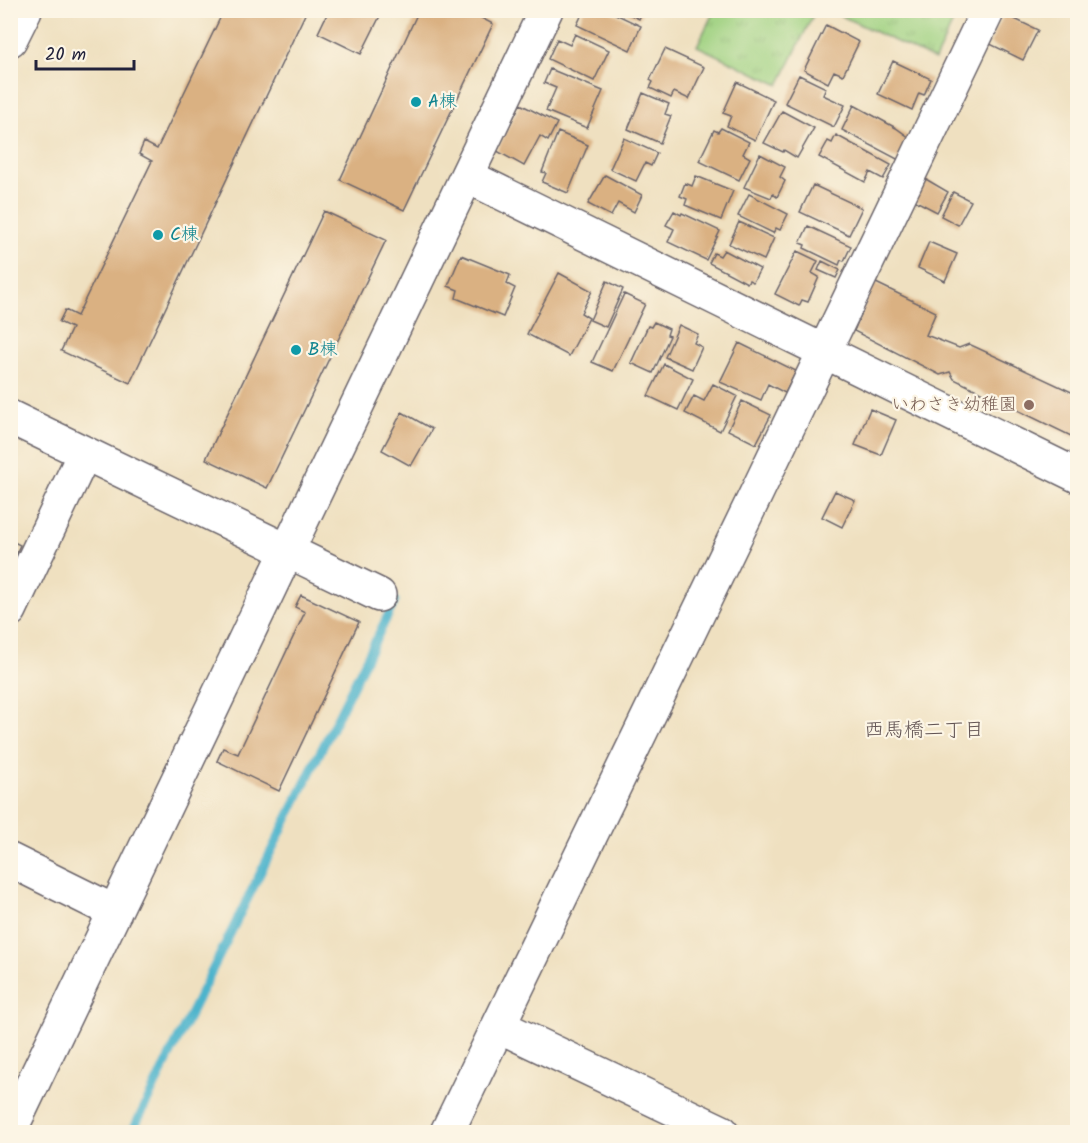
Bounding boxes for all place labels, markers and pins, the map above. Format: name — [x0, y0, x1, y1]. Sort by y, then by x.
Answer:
place label: A棟 — [428, 88, 457, 117]
marker: A棟 — [409, 95, 423, 109]
place label: C棟 — [170, 221, 199, 250]
marker: C棟 — [151, 228, 165, 242]
place label: B棟 — [308, 336, 337, 365]
marker: B棟 — [289, 343, 303, 357]
place label: いわさき幼稚園 — [891, 391, 1017, 420]
marker: いわさき幼稚園 — [1022, 398, 1036, 412]

